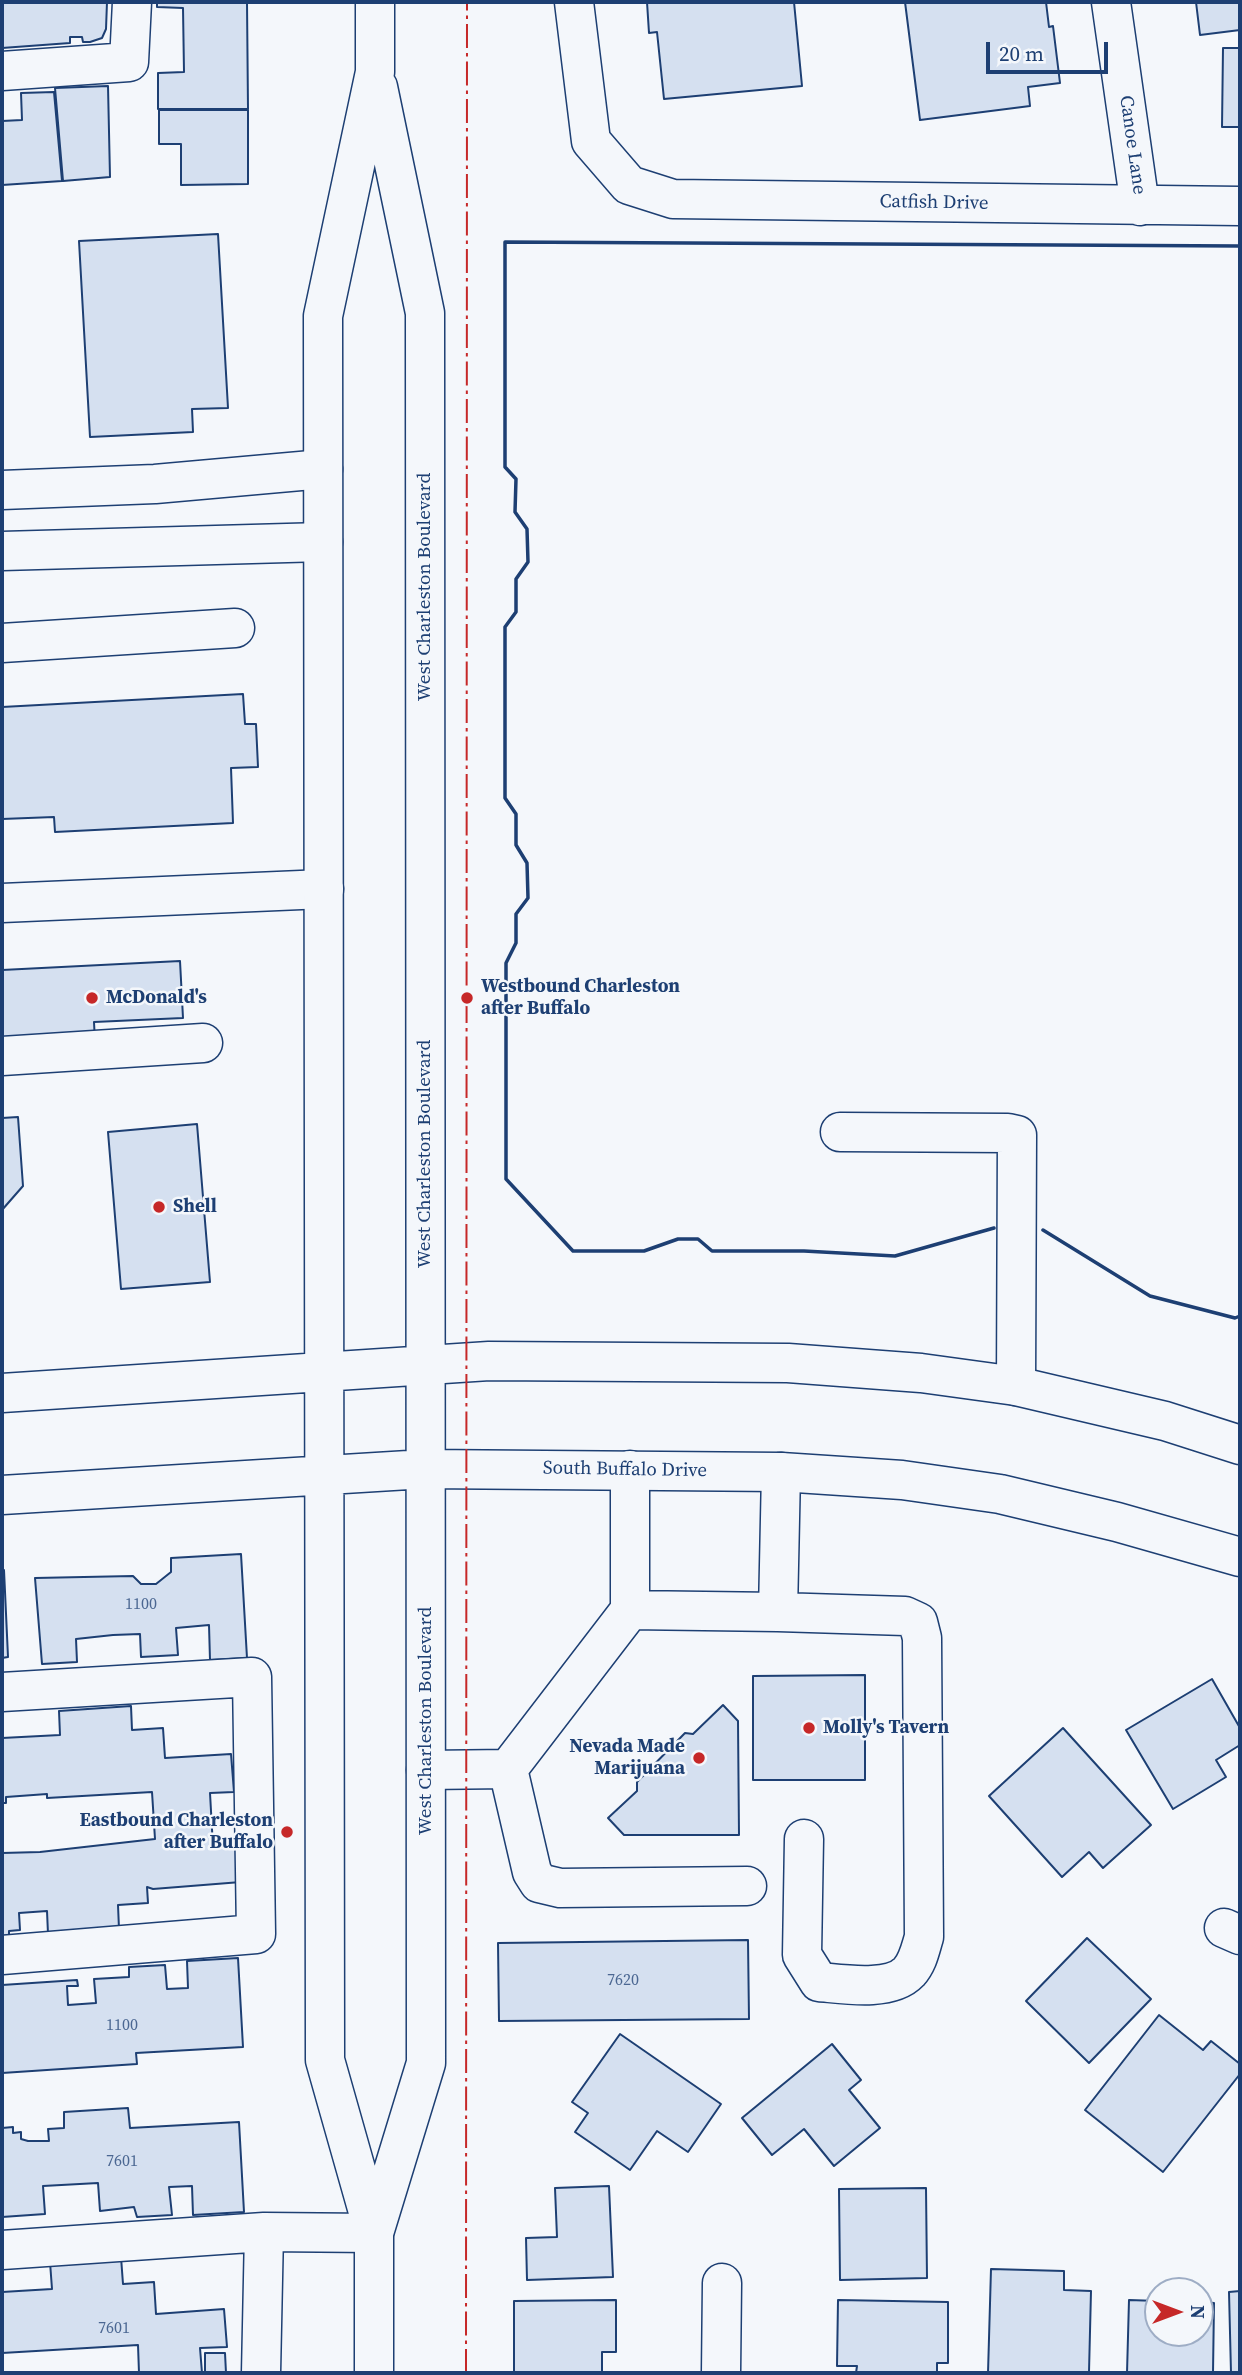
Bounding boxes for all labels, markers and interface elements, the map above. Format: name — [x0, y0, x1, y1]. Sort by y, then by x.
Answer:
scale bar — [990, 28, 1112, 72]
text: 20 m — [999, 39, 1044, 68]
street label: Canoe Lane — [1114, 94, 1150, 196]
street label: Catfish Drive — [879, 191, 989, 215]
street label: West Charleston Boulevard — [414, 473, 436, 701]
place label: Westbound Charleston after Buffalo — [481, 976, 680, 1020]
place label: McDonald's — [106, 987, 207, 1009]
marker: McDonald's — [84, 990, 100, 1006]
marker: Westbound Charleston after Buffalo — [459, 990, 475, 1006]
street label: West Charleston Boulevard — [414, 1040, 436, 1268]
place label: Shell — [173, 1196, 217, 1218]
marker: Shell — [151, 1199, 167, 1215]
street label: South Buffalo Drive — [543, 1457, 707, 1483]
house number: 1100 — [125, 1595, 157, 1615]
street label: West Charleston Boulevard — [415, 1607, 437, 1835]
place label: Molly's Tavern — [823, 1717, 949, 1739]
marker: Molly's Tavern — [801, 1720, 817, 1736]
place label: Nevada Made Marijuana — [569, 1736, 685, 1780]
marker: Nevada Made Marijuana — [691, 1750, 707, 1766]
place label: Eastbound Charleston after Buffalo — [79, 1810, 273, 1854]
marker: Eastbound Charleston after Buffalo — [279, 1824, 295, 1840]
house number: 7620 — [607, 1971, 639, 1991]
house number: 1100 — [106, 2016, 138, 2036]
house number: 7601 — [106, 2152, 138, 2172]
north arrow — [1144, 2277, 1214, 2347]
text: N — [1185, 2305, 1211, 2319]
house number: 7601 — [98, 2319, 130, 2339]

